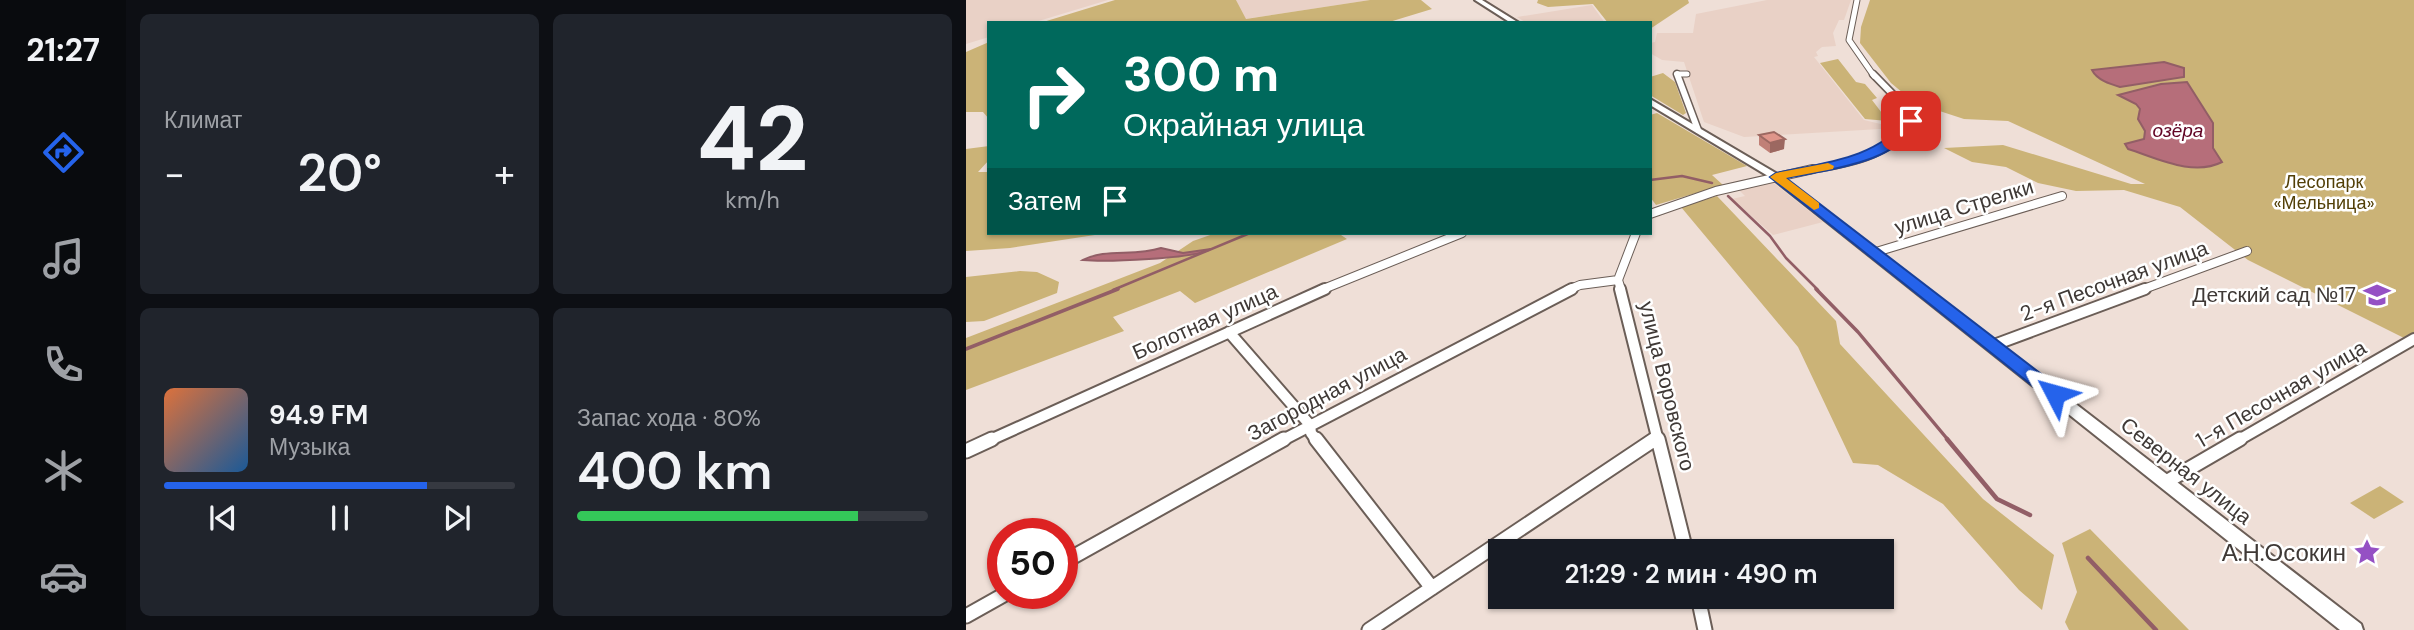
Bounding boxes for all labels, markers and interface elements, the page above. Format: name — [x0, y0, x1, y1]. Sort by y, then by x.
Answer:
text: 21:27 — [26, 29, 100, 71]
text: 300 m — [1123, 42, 1279, 106]
icon: right — [1008, 49, 1099, 140]
text: 42 — [697, 80, 808, 198]
pin — [1881, 91, 1941, 151]
icon: arrive — [1892, 102, 1930, 140]
text: Окрайная улица — [1123, 104, 1365, 146]
text: Климат — [164, 105, 242, 135]
water label: озёра — [2153, 118, 2203, 143]
icon: directions — [39, 128, 88, 177]
text: 20° — [297, 139, 382, 207]
text: − — [164, 149, 185, 199]
text: + — [494, 149, 515, 199]
park label: Лесопарк «Мельница» — [2273, 170, 2375, 215]
street label: улица Стрелки — [1891, 173, 2037, 241]
icon: arrive — [1096, 182, 1134, 220]
text: Затем — [1008, 184, 1082, 218]
text: km/h — [725, 185, 780, 215]
icon: music — [39, 234, 88, 283]
street label: 2-я Песочная улица — [2016, 234, 2212, 328]
street label: Болотная улица — [1128, 277, 1282, 367]
school or university icon: Детский сад №17 — [2362, 280, 2392, 310]
place label: Детский сад №17 — [2192, 281, 2356, 309]
street label: улица Воровского — [1632, 298, 1702, 474]
street label: 1-я Песочная улица — [2191, 334, 2372, 454]
icon: phone — [39, 340, 88, 389]
street label: Загородная улица — [1243, 340, 1412, 448]
position arrow — [2018, 357, 2092, 431]
text: 94.9 FM — [269, 398, 368, 432]
text: Запас хода · 80% — [577, 403, 761, 433]
street label: Северная улица — [2115, 411, 2258, 531]
text: Музыка — [269, 432, 350, 462]
text: 400 km — [577, 437, 773, 505]
icon: climate — [39, 446, 88, 495]
icon: previous — [204, 499, 242, 537]
icon: pause — [321, 499, 359, 537]
icon: next — [438, 499, 476, 537]
speed limit sign: 50 — [987, 518, 1078, 609]
place label: А.Н.Осокин — [2222, 537, 2346, 568]
place icon: А.Н.Осокин — [2352, 537, 2382, 567]
icon: car — [39, 552, 88, 601]
text: 21:29 · 2 мин · 490 m — [1564, 557, 1818, 591]

